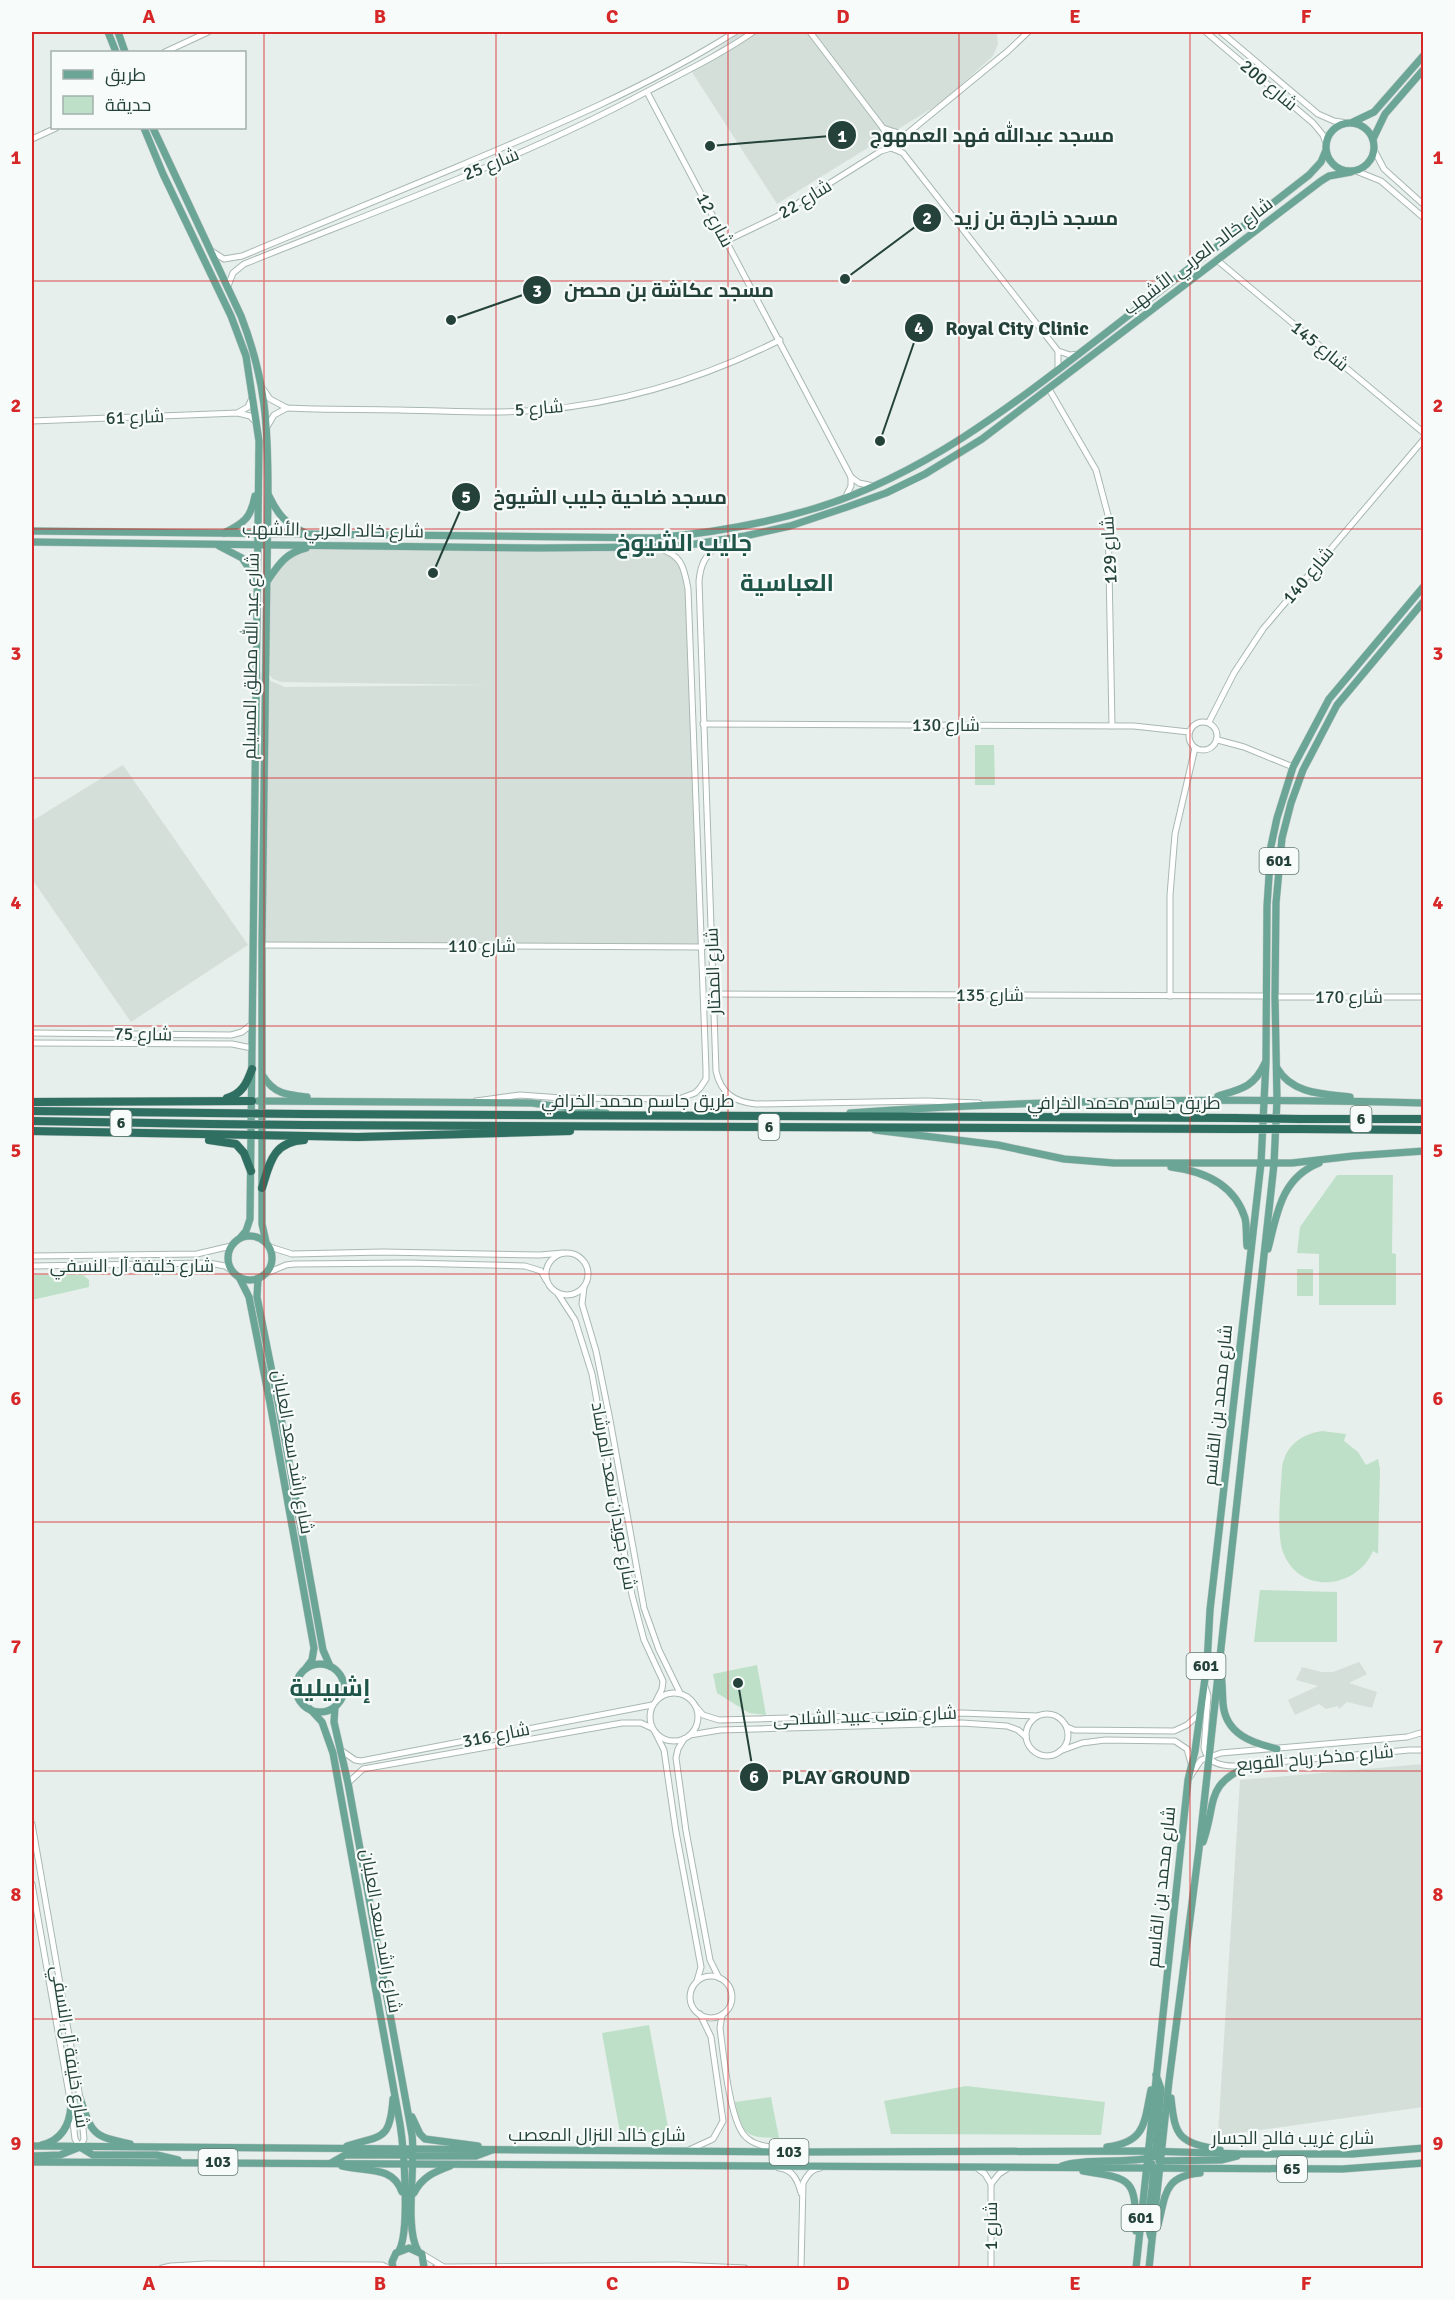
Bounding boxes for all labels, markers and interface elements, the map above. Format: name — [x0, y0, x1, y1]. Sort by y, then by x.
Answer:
text: A — [143, 4, 156, 29]
text: B — [374, 4, 386, 29]
text: C — [606, 4, 618, 29]
text: D — [836, 4, 850, 29]
text: E — [1069, 4, 1081, 29]
text: F — [1301, 4, 1312, 29]
legend — [51, 51, 246, 129]
street label: شارع 200 — [1235, 55, 1302, 116]
text: طريق — [105, 64, 146, 87]
text: حديقة — [105, 94, 151, 116]
callout: مسجد عبدالله فهد العمهوج — [827, 116, 1126, 154]
text: مسجد عبدالله فهد العمهوج — [870, 121, 1114, 149]
text: 1 — [837, 125, 847, 147]
street label: شارع 25 — [460, 143, 523, 186]
text: 1 — [11, 145, 22, 170]
text: 1 — [1433, 145, 1444, 170]
street label: شارع 22 — [774, 175, 836, 224]
street label: شارع 12 — [691, 189, 738, 251]
street label: شارع خالد العربي الأشهب — [1119, 192, 1279, 322]
callout: مسجد خارجة بن زيد — [912, 199, 1131, 237]
text: مسجد خارجة بن زيد — [954, 206, 1118, 231]
text: 2 — [922, 207, 932, 229]
callout: مسجد عكاشة بن محصن — [522, 271, 786, 309]
text: مسجد عكاشة بن محصن — [564, 278, 774, 303]
text: 3 — [532, 280, 542, 302]
callout: Royal City Clinic — [904, 309, 1101, 347]
text: Royal City Clinic — [945, 316, 1089, 341]
street label: شارع 145 — [1286, 316, 1353, 377]
text: 4 — [914, 317, 924, 339]
text: 2 — [11, 393, 21, 418]
text: 2 — [1433, 393, 1443, 418]
street label: شارع 5 — [514, 395, 564, 422]
street label: شارع 61 — [105, 405, 165, 430]
callout: مسجد ضاحية جليب الشيوخ — [451, 478, 738, 516]
text: مسجد ضاحية جليب الشيوخ — [493, 485, 727, 511]
text: 5 — [461, 486, 471, 508]
street label: شارع 129 — [1096, 515, 1123, 585]
street label: شارع خالد العربي الأشهب — [242, 517, 424, 546]
district label: جليب الشيوخ — [616, 528, 752, 559]
street label: شارع 140 — [1278, 542, 1339, 609]
street label: شارع عبد الله مطلق المسيلم — [237, 552, 265, 760]
district label: العباسية — [740, 568, 834, 598]
text: 3 — [11, 641, 21, 666]
text: 3 — [1433, 641, 1443, 666]
street label: شارع 130 — [912, 714, 980, 737]
road number: 601 — [1260, 848, 1298, 874]
text: 4 — [11, 890, 22, 915]
text: 4 — [1433, 890, 1444, 915]
street label: شارع المختار — [700, 927, 727, 1016]
street label: شارع 110 — [448, 935, 516, 958]
street label: شارع 135 — [956, 984, 1024, 1007]
street label: شارع 170 — [1315, 986, 1383, 1009]
street label: شارع 75 — [114, 1022, 172, 1047]
street label: طريق جاسم محمد الخرافي — [541, 1090, 735, 1115]
street label: طريق جاسم محمد الخرافي — [1027, 1092, 1221, 1117]
road number: 6 — [1350, 1106, 1372, 1132]
road number: 6 — [110, 1110, 132, 1136]
road number: 6 — [758, 1114, 780, 1140]
text: 5 — [11, 1138, 21, 1163]
text: 5 — [1433, 1138, 1443, 1163]
street label: شارع خليفة آل النسفي — [50, 1255, 214, 1280]
street label: شارع محمد بن القاسم — [1199, 1323, 1238, 1487]
street label: شارع راشد سعد العلبان — [267, 1368, 318, 1536]
text: 6 — [11, 1386, 22, 1411]
text: 6 — [1433, 1386, 1444, 1411]
street label: شارع جويدان سعد المرشاد — [586, 1400, 641, 1592]
text: 7 — [11, 1634, 22, 1659]
text: 7 — [1433, 1634, 1444, 1659]
road number: 601 — [1186, 1653, 1226, 1679]
district label: إشبيلية — [290, 1673, 370, 1703]
street label: شارع متعب عبيد الشلاحى — [773, 1702, 957, 1731]
street label: شارع 316 — [461, 1718, 532, 1753]
street label: شارع مذكر رباح القوبع — [1235, 1740, 1395, 1777]
callout: PLAY GROUND — [739, 1758, 922, 1796]
text: PLAY GROUND — [782, 1765, 910, 1790]
text: 6 — [749, 1766, 759, 1788]
street label: شارع محمد بن القاسم — [1142, 1805, 1181, 1969]
street label: شارع راشد سعد العلبان — [355, 1847, 406, 2015]
text: 8 — [11, 1882, 22, 1907]
text: 8 — [1433, 1882, 1444, 1907]
street label: شارع خليفة آل النسفي — [43, 1964, 94, 2130]
street label: شارع خالد النزال المعصب — [508, 2124, 686, 2147]
street label: شارع غريب فالح الجسار — [1211, 2127, 1374, 2150]
text: 9 — [11, 2131, 22, 2156]
text: 9 — [1433, 2131, 1444, 2156]
road number: 103 — [770, 2139, 808, 2165]
road number: 103 — [198, 2149, 238, 2175]
road number: 65 — [1277, 2156, 1307, 2182]
street label: شارع 1 — [980, 2202, 1003, 2250]
road number: 601 — [1122, 2205, 1160, 2231]
text: A — [143, 2271, 156, 2296]
text: B — [374, 2271, 386, 2296]
text: C — [606, 2271, 618, 2296]
text: D — [836, 2271, 850, 2296]
text: E — [1069, 2271, 1081, 2296]
text: F — [1301, 2271, 1312, 2296]

